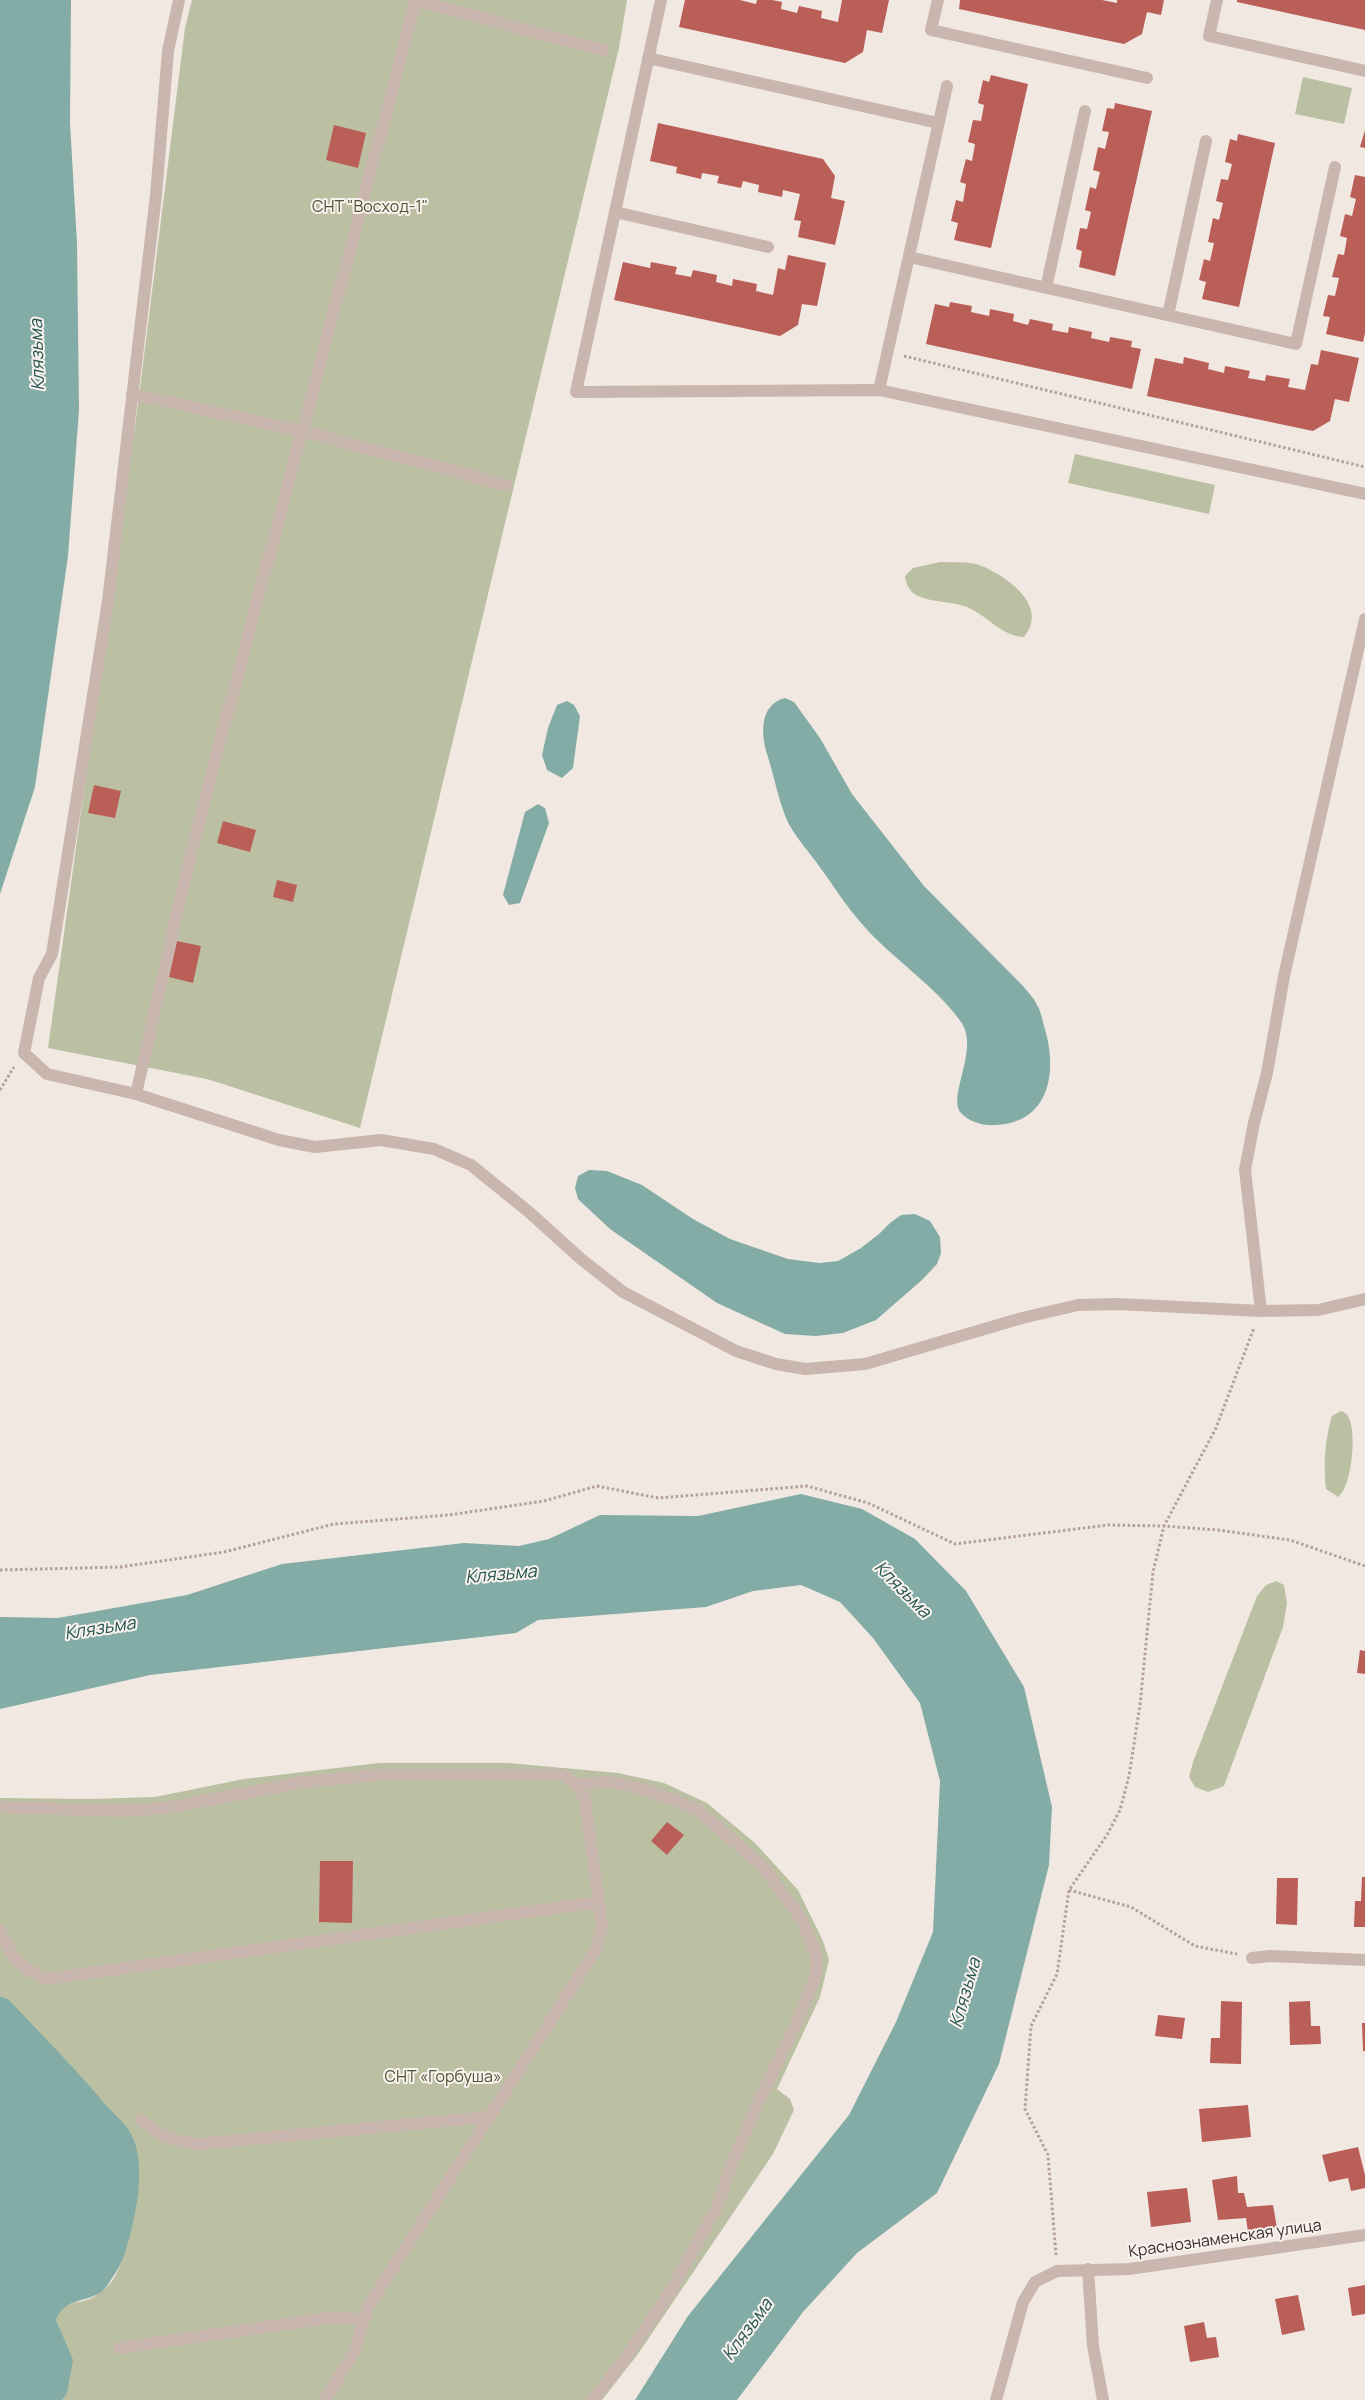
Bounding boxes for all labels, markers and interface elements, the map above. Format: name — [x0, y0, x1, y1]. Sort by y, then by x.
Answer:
park label: СНТ "Восход-1" — [312, 198, 428, 218]
water label: Клязьма — [26, 319, 50, 391]
water label: Клязьма — [869, 1557, 935, 1623]
water label: Клязьма — [464, 1561, 538, 1589]
water label: Клязьма — [63, 1613, 137, 1645]
water label: Клязьма — [946, 1956, 986, 2030]
park label: СНТ «Горбуша» — [385, 2068, 501, 2088]
street label: Краснознаменская улица — [1127, 2216, 1323, 2262]
water label: Клязьма — [718, 2295, 778, 2365]

